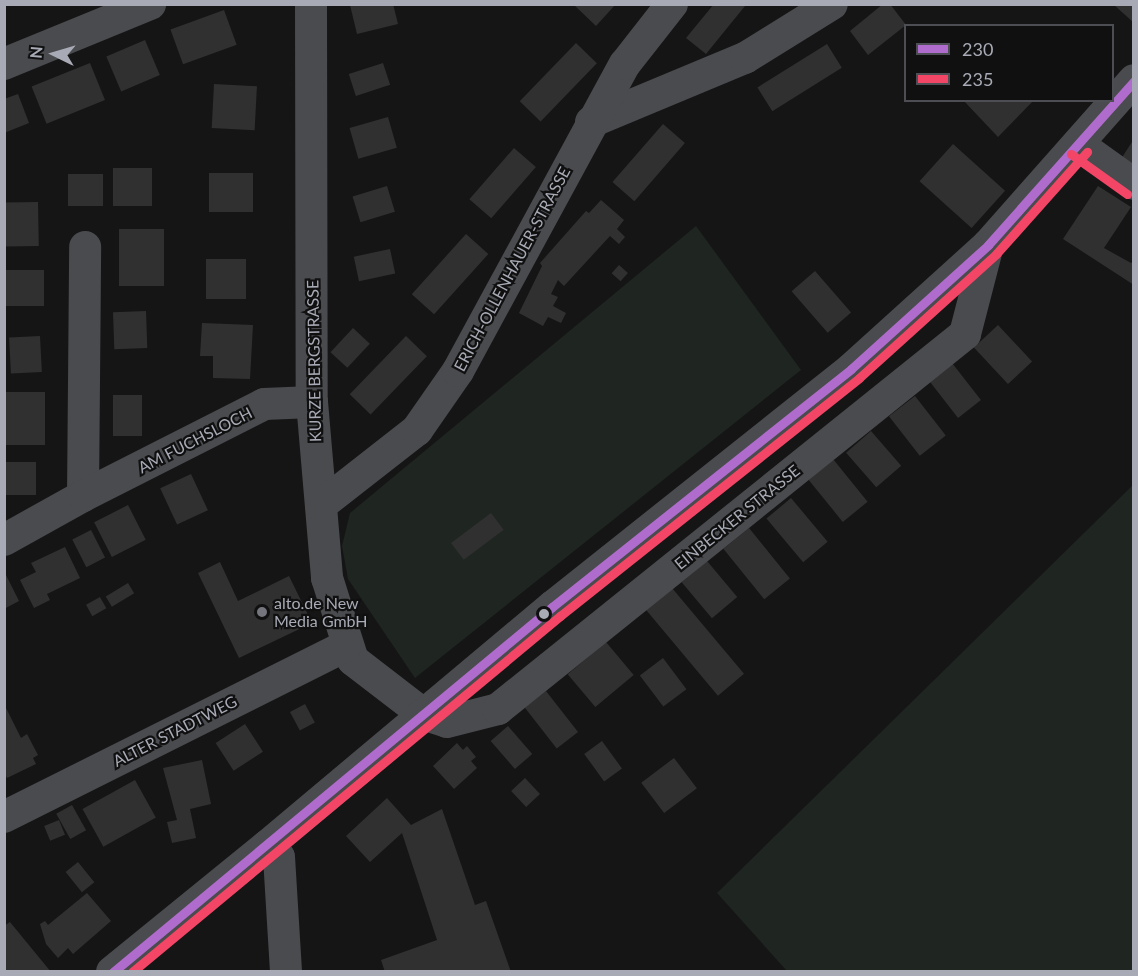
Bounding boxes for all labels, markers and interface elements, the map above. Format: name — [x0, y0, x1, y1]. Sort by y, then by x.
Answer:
north arrow — [24, 24, 84, 84]
legend — [904, 24, 1114, 102]
text: 230 — [962, 38, 993, 60]
text: N — [26, 45, 46, 59]
text: 235 — [962, 68, 993, 90]
street label: ERICH-OLLENHAUER-STRASSE — [450, 164, 574, 374]
street label: KURZE BERGSTRASSE — [303, 280, 325, 442]
street label: AM FUCHSLOCH — [135, 403, 255, 477]
street label: EINBECKER STRASSE — [671, 461, 803, 573]
place label: alto.de New Media GmbH — [274, 593, 368, 631]
marker: alto.de New Media GmbH — [255, 605, 269, 619]
unlabelled marker — [538, 608, 550, 620]
street label: ALTER STADTWEG — [110, 691, 240, 771]

